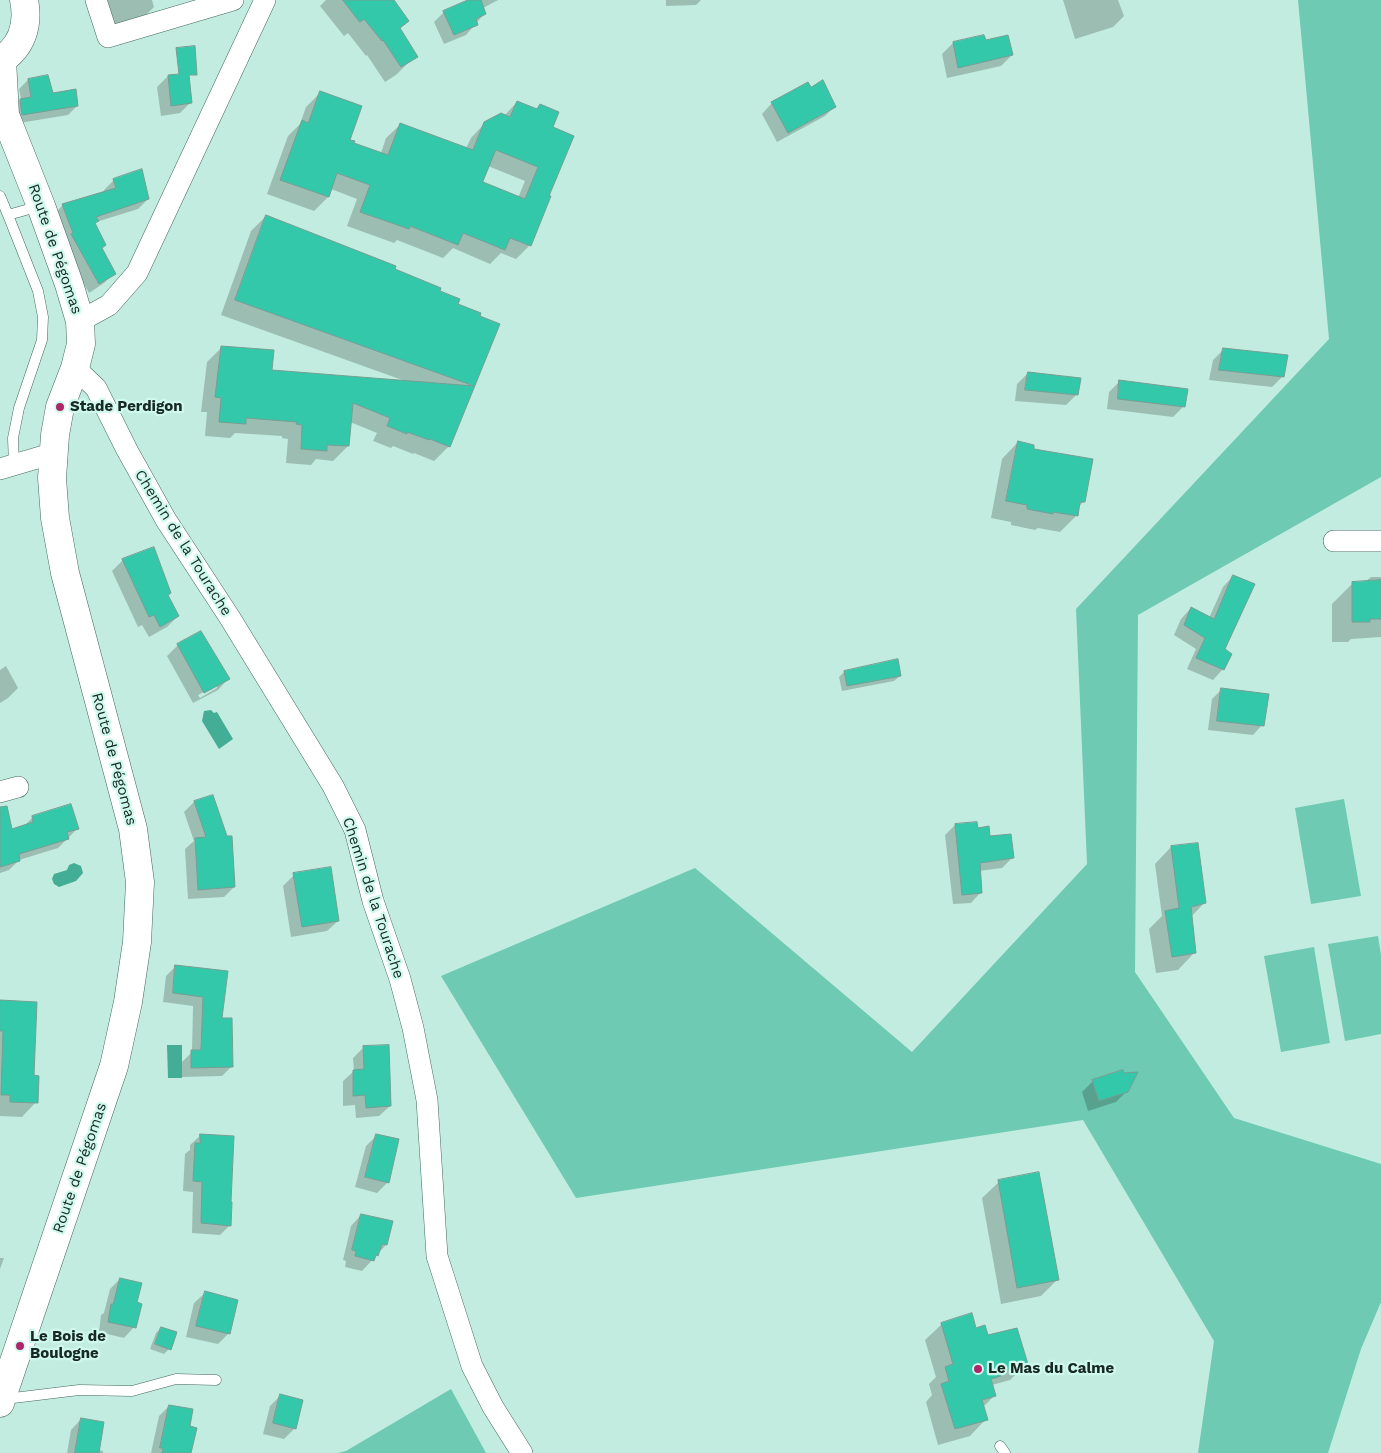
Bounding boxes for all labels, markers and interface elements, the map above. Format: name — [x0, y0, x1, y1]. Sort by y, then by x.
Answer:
street label: Route de Pégomas — [24, 182, 86, 316]
place label: Stade Perdigon — [70, 398, 183, 416]
marker: Stade Perdigon — [54, 401, 66, 413]
street label: Chemin de la Tourache — [131, 467, 235, 619]
street label: Route de Pégomas — [88, 691, 140, 827]
street label: Chemin de la Tourache — [338, 815, 408, 981]
street label: Route de Pégomas — [49, 1101, 111, 1235]
place label: Le Bois de Boulogne — [30, 1328, 106, 1363]
marker: Le Bois de Boulogne — [14, 1340, 26, 1352]
place label: Le Mas du Calme — [988, 1360, 1114, 1378]
marker: Le Mas du Calme — [972, 1363, 984, 1375]

